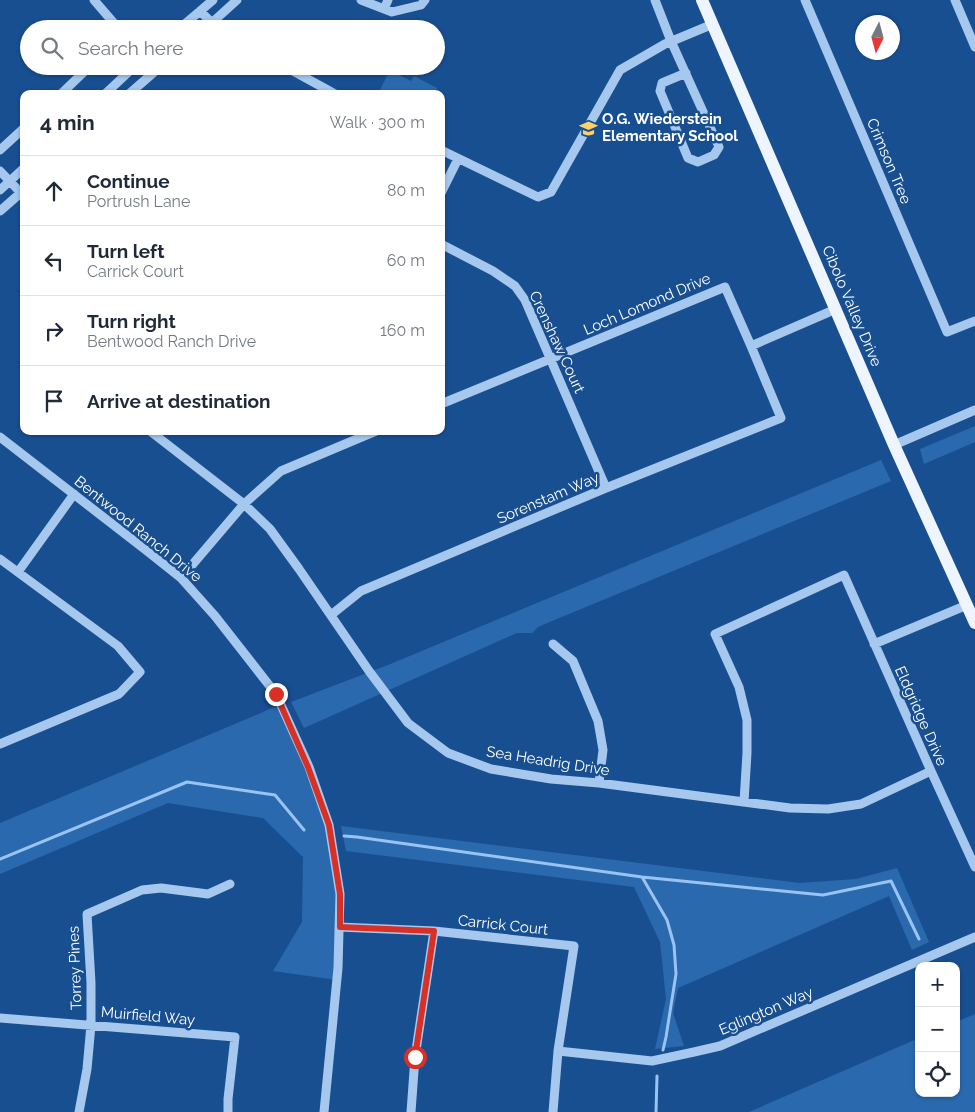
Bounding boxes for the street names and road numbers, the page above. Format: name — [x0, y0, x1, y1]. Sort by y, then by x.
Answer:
street label: Crimson Tree — [863, 115, 915, 207]
street label: Cibolo Valley Drive — [818, 243, 886, 369]
street label: Loch Lomond Drive — [581, 269, 713, 339]
street label: Crenshaw Court — [525, 288, 589, 396]
street label: Sorenstam Way — [494, 468, 602, 528]
street label: Bentwood Ranch Drive — [71, 472, 205, 586]
street label: Eldgridge Drive — [891, 663, 951, 769]
street label: Sea Headrig Drive — [485, 742, 611, 780]
street label: Carrick Court — [457, 911, 549, 939]
street label: Torrey Pines — [65, 926, 85, 1010]
street label: Eglington Way — [716, 983, 816, 1039]
street label: Muirfield Way — [100, 1003, 196, 1029]

